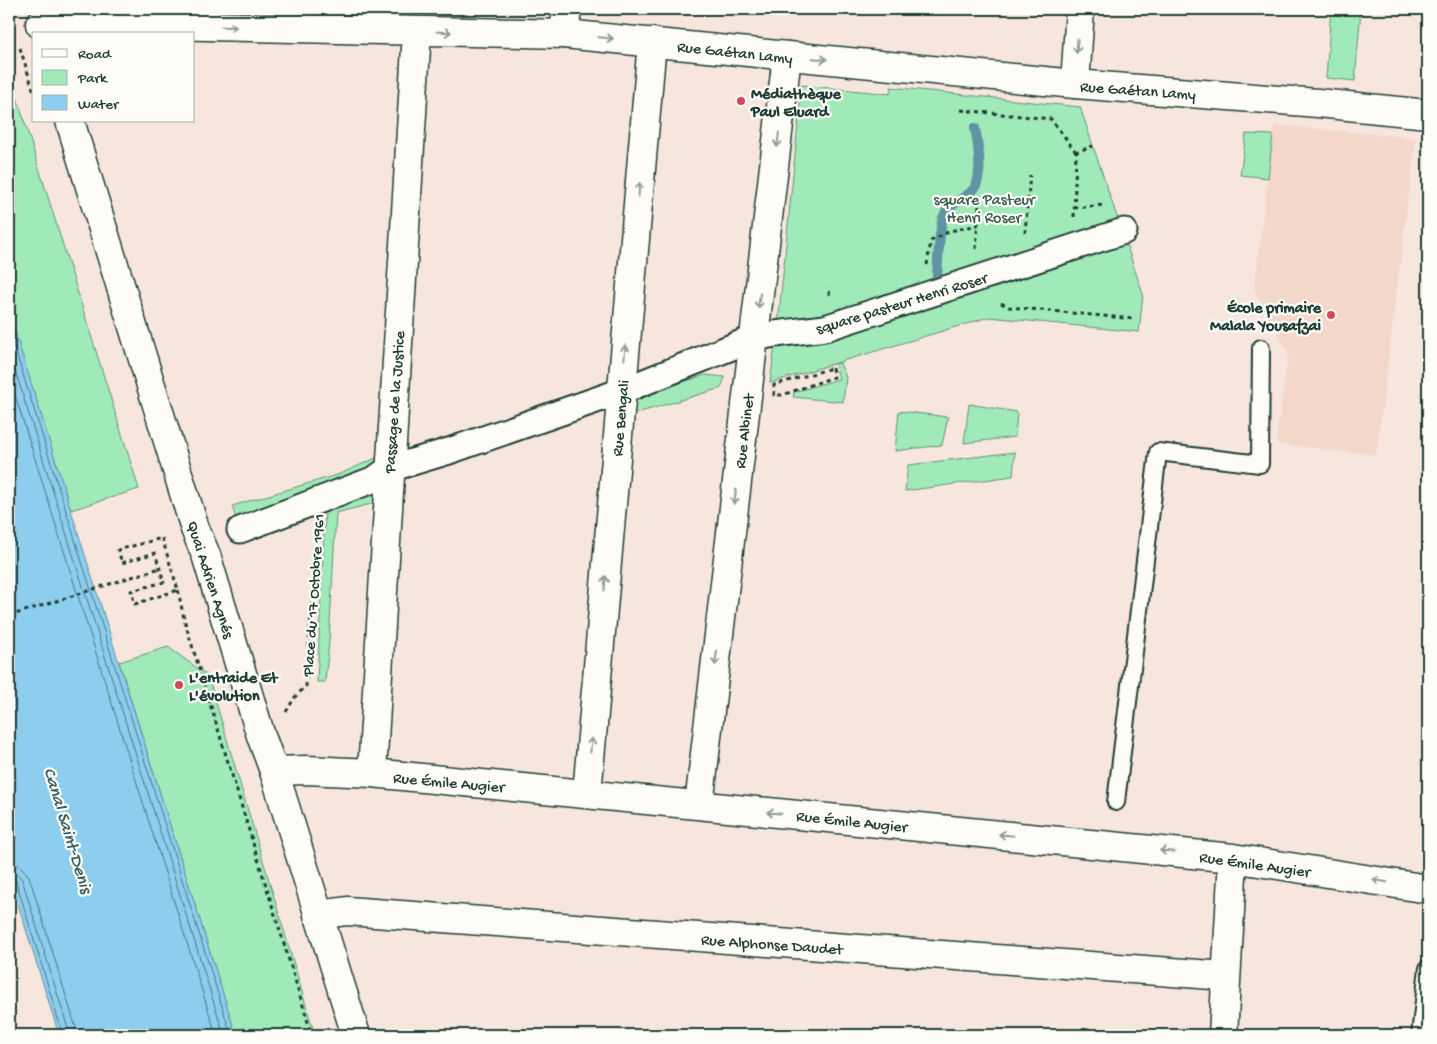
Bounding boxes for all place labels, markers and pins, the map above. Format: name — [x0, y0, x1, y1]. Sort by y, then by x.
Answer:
place label: Médiathèque Paul Eluard — [750, 86, 842, 123]
marker: Médiathèque Paul Eluard — [735, 95, 747, 107]
place label: École primaire Malala Yousafzai — [1210, 299, 1322, 337]
marker: École primaire Malala Yousafzai — [1325, 309, 1337, 321]
place label: L'entraide Et L'évolution — [189, 670, 279, 707]
marker: L'entraide Et L'évolution — [173, 679, 185, 691]

